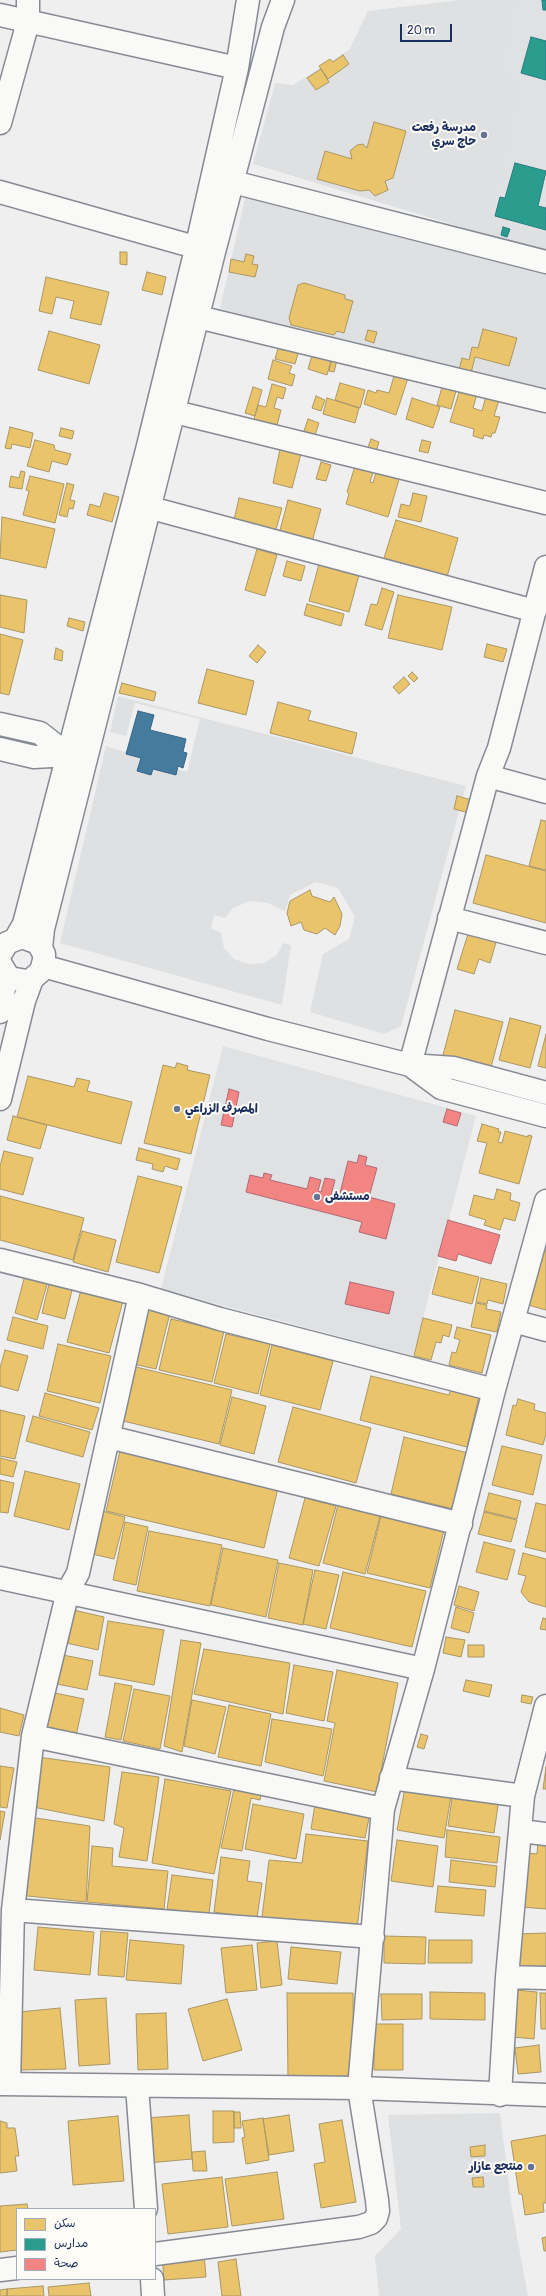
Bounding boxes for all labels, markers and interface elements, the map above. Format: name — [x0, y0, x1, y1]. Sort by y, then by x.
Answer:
scale bar — [402, 16, 454, 42]
text: 20 m — [407, 23, 435, 38]
place label: مدرسة رفعت حاج سري — [412, 121, 476, 149]
marker: مدرسة رفعت حاج سري — [479, 130, 489, 140]
place label: المصرف الزراعي — [185, 1102, 258, 1116]
marker: المصرف الزراعي — [172, 1104, 182, 1114]
place label: مستشفى — [325, 1190, 370, 1204]
marker: مستشفى — [312, 1192, 322, 1202]
place label: منتجع عازار — [469, 2160, 523, 2174]
marker: منتجع عازار — [526, 2162, 536, 2172]
legend — [16, 2208, 156, 2280]
text: سكن — [54, 2216, 76, 2231]
text: مدارس — [54, 2236, 88, 2251]
text: صحة — [54, 2256, 79, 2271]

